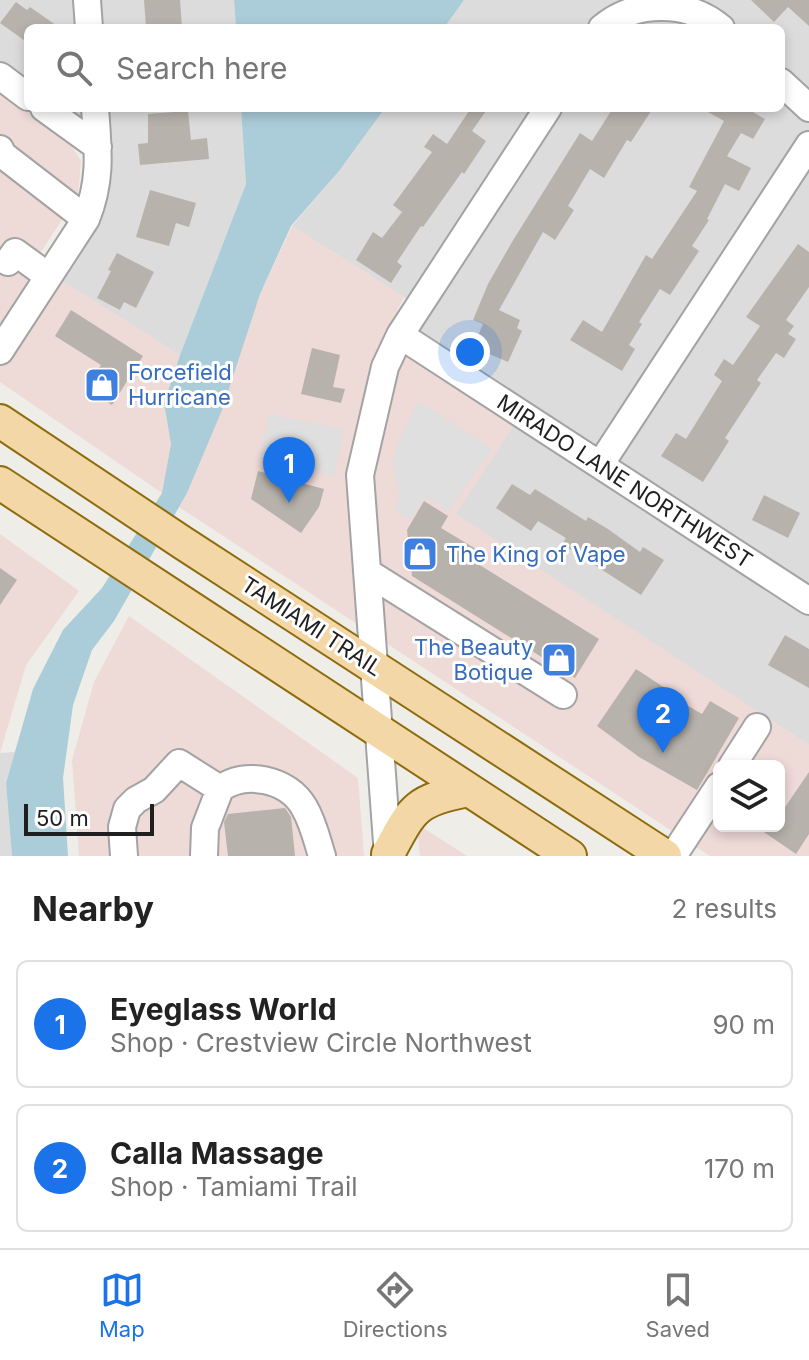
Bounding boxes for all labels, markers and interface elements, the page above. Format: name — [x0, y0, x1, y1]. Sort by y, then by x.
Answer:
search box — [24, 24, 785, 112]
icon: search — [52, 46, 96, 90]
text: Search here — [116, 50, 288, 86]
your location — [450, 332, 490, 372]
place label: Forcefield Hurricane — [128, 359, 232, 410]
shop icon: Forcefield Hurricane — [83, 366, 121, 404]
street label: MIRADO LANE NORTHWEST — [493, 389, 757, 573]
pin: 1 — [263, 437, 315, 503]
shop icon: The King of Vape — [401, 535, 439, 573]
place label: The King of Vape — [446, 541, 626, 567]
street label: TAMIAMI TRAIL — [237, 571, 387, 681]
place label: The Beauty Botique — [414, 634, 533, 685]
shop icon: The Beauty Botique — [540, 641, 578, 679]
pin: 2 — [637, 687, 689, 753]
map controls — [713, 760, 785, 832]
button: layers — [713, 760, 785, 832]
scale bar — [24, 800, 154, 836]
text: 50 m — [36, 805, 89, 831]
text: Nearby — [32, 888, 154, 929]
text: 2 results — [672, 893, 777, 924]
text: Eyeglass World — [110, 991, 337, 1027]
text: 1 — [54, 1009, 66, 1040]
text: 90 m — [712, 1009, 775, 1040]
text: Shop · Crestview Circle Northwest — [110, 1027, 532, 1058]
text: Calla Massage — [110, 1135, 324, 1171]
text: 2 — [52, 1153, 68, 1184]
text: 170 m — [704, 1153, 775, 1184]
text: Shop · Tamiami Trail — [110, 1171, 358, 1202]
tab: Map — [99, 1268, 145, 1342]
tab: Directions — [343, 1268, 448, 1342]
tab: Saved — [646, 1268, 710, 1342]

